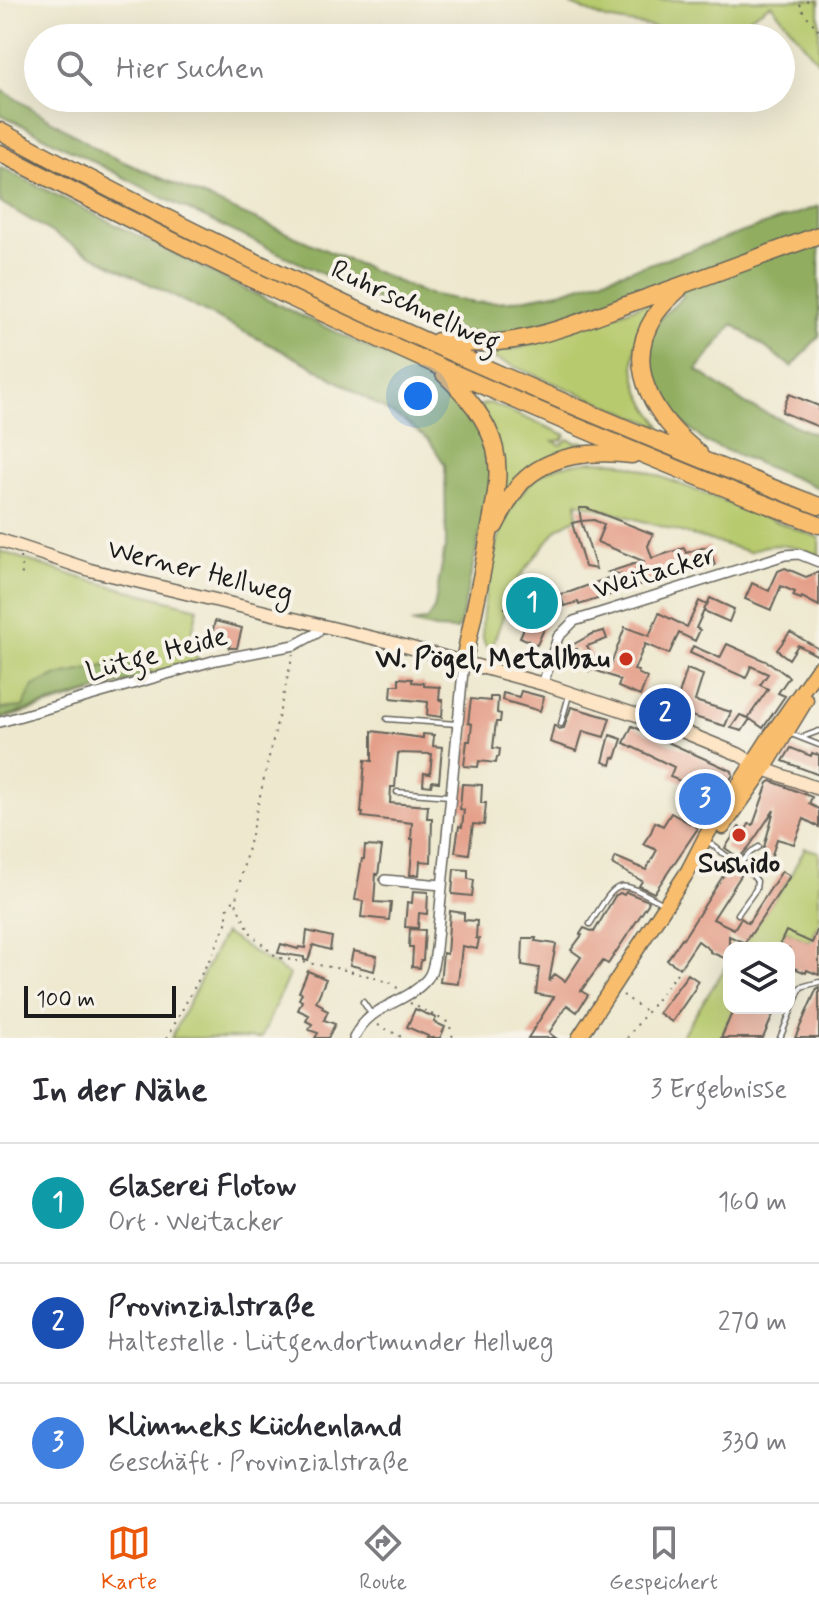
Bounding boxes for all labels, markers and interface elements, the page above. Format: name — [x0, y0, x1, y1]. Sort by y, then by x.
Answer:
search box — [24, 24, 795, 112]
icon: search — [52, 46, 96, 90]
text: Hier suchen — [116, 49, 264, 88]
street label: Ruhrschnellweg — [323, 252, 505, 365]
your location — [398, 376, 438, 416]
street label: Werner Hellweg — [103, 531, 297, 615]
street label: Weitacker — [589, 537, 721, 609]
pin: 1 — [506, 573, 558, 633]
street label: Lütge Heide — [82, 618, 233, 695]
place label: W. Pögel, Metallbau — [375, 641, 610, 679]
marker: W. Pögel, Metallbau — [617, 650, 635, 668]
pin: 2 — [639, 684, 691, 744]
pin: 3 — [679, 769, 731, 829]
marker: Sushido — [730, 826, 748, 844]
place label: Sushido — [698, 846, 780, 883]
map controls — [723, 942, 795, 1014]
button: layers — [723, 942, 795, 1014]
scale bar — [24, 982, 176, 1018]
text: 100 m — [36, 986, 95, 1014]
text: In der Nähe — [32, 1068, 207, 1113]
text: 3 Ergebnisse — [650, 1073, 787, 1107]
text: Glaserei Flotow — [108, 1167, 296, 1206]
text: 1 — [52, 1186, 64, 1220]
text: 160 m — [718, 1186, 787, 1220]
text: Ort · Weitacker — [108, 1206, 283, 1240]
text: Provinzialstraße — [108, 1287, 315, 1326]
text: 2 — [52, 1306, 64, 1340]
text: 270 m — [718, 1306, 787, 1340]
text: Haltestelle · Lütgendortmunder Hellweg — [108, 1326, 553, 1360]
text: Klimmeks Küchenland — [108, 1407, 402, 1446]
text: 3 — [52, 1426, 64, 1460]
text: 330 m — [721, 1426, 787, 1460]
text: Geschäft · Provinzialstraße — [108, 1446, 409, 1480]
tab: Karte — [101, 1521, 157, 1597]
tab: Route — [359, 1521, 407, 1597]
tab: Gespeichert — [609, 1521, 718, 1597]

